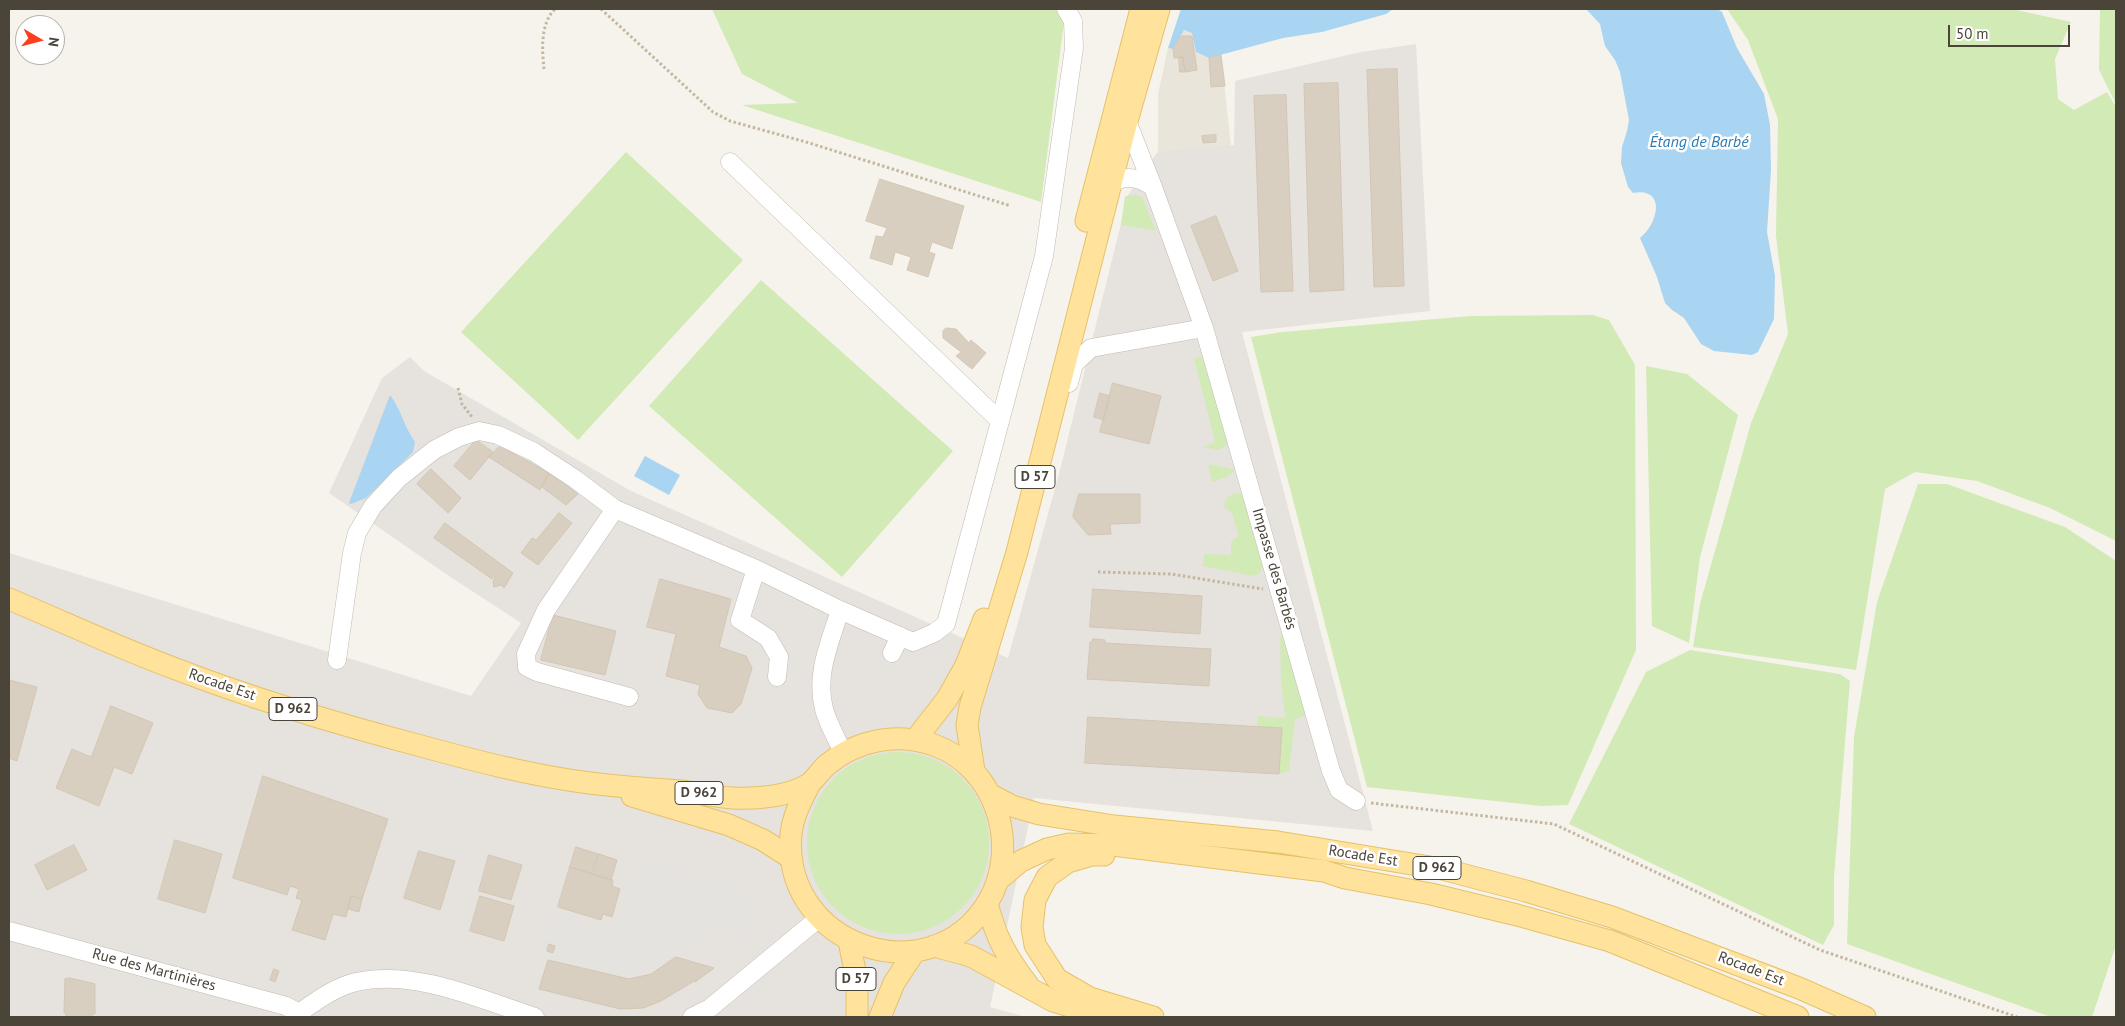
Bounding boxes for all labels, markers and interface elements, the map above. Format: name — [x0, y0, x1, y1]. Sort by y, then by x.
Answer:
north arrow — [15, 15, 65, 65]
scale bar — [1950, 15, 2072, 47]
text: 50 m — [1956, 24, 1989, 43]
text: N — [44, 36, 63, 48]
water label: Étang de Barbé — [1649, 132, 1749, 152]
road number: D 57 — [1015, 466, 1055, 488]
street label: Impasse des Barbés — [1248, 506, 1300, 632]
street label: Rocade Est — [186, 665, 258, 705]
road number: D 962 — [269, 698, 317, 721]
road number: D 962 — [675, 781, 723, 804]
street label: Rocade Est — [1327, 842, 1399, 870]
road number: D 962 — [1413, 856, 1461, 880]
street label: Rue des Martinières — [90, 945, 218, 995]
street label: Rocade Est — [1715, 948, 1787, 990]
road number: D 57 — [836, 968, 876, 991]

